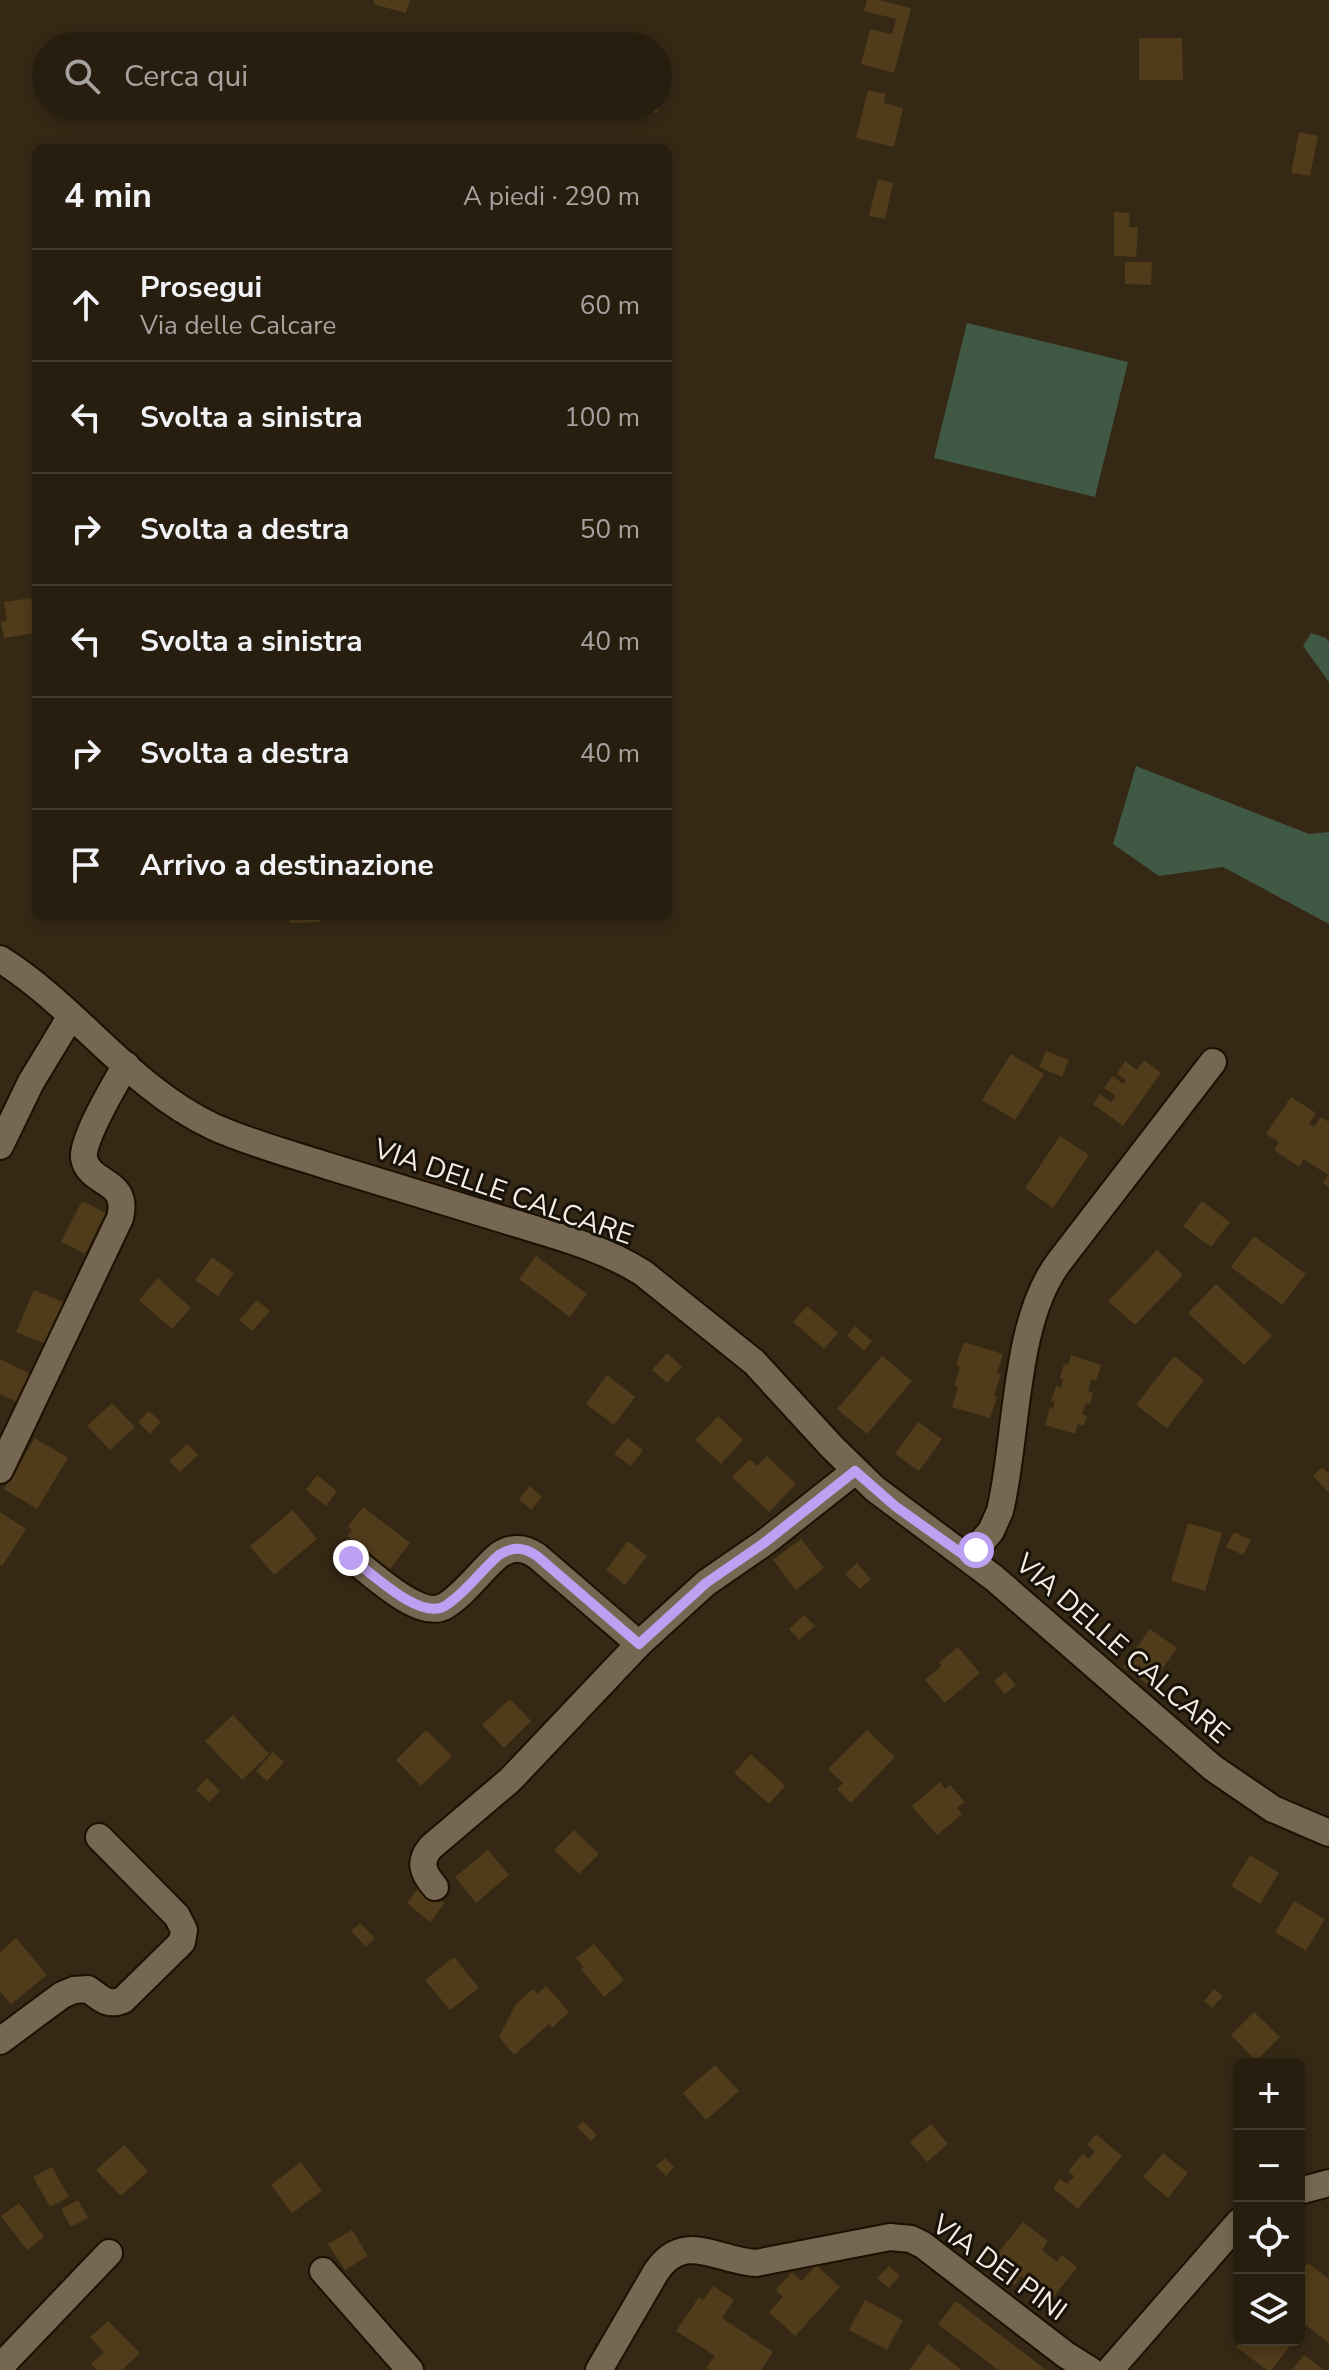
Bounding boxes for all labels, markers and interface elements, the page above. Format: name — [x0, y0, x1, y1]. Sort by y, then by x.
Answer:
search box — [32, 32, 672, 120]
icon: search — [60, 54, 104, 98]
text: Cerca qui — [124, 56, 248, 97]
text: 4 min — [64, 173, 152, 219]
text: A piedi · 290 m — [463, 179, 640, 214]
text: Prosegui — [140, 267, 262, 308]
icon: ahead — [64, 283, 108, 327]
text: 60 m — [580, 288, 640, 323]
text: Via delle Calcare — [140, 308, 336, 343]
icon: left — [64, 395, 108, 439]
text: Svolta a sinistra — [140, 397, 363, 438]
text: 100 m — [564, 400, 640, 435]
icon: right — [64, 507, 108, 551]
text: Svolta a destra — [140, 509, 350, 550]
text: 50 m — [580, 512, 640, 547]
icon: left — [64, 619, 108, 663]
text: Svolta a sinistra — [140, 621, 363, 662]
text: 40 m — [580, 624, 640, 659]
icon: right — [64, 731, 108, 775]
text: Svolta a destra — [140, 733, 350, 774]
text: 40 m — [580, 736, 640, 771]
icon: arrive — [64, 843, 108, 887]
text: Arrivo a destinazione — [140, 845, 434, 886]
street label: VIA DELLE CALCARE — [368, 1129, 638, 1254]
route start — [958, 1532, 994, 1568]
route end — [333, 1540, 369, 1576]
street label: VIA DELLE CALCARE — [1007, 1545, 1237, 1752]
map controls — [1233, 2058, 1305, 2346]
button: + — [1233, 2058, 1305, 2130]
button: − — [1233, 2130, 1305, 2202]
button: locate — [1233, 2202, 1305, 2274]
street label: VIA DEI PINI — [923, 2205, 1075, 2330]
button: layers — [1233, 2274, 1305, 2346]

